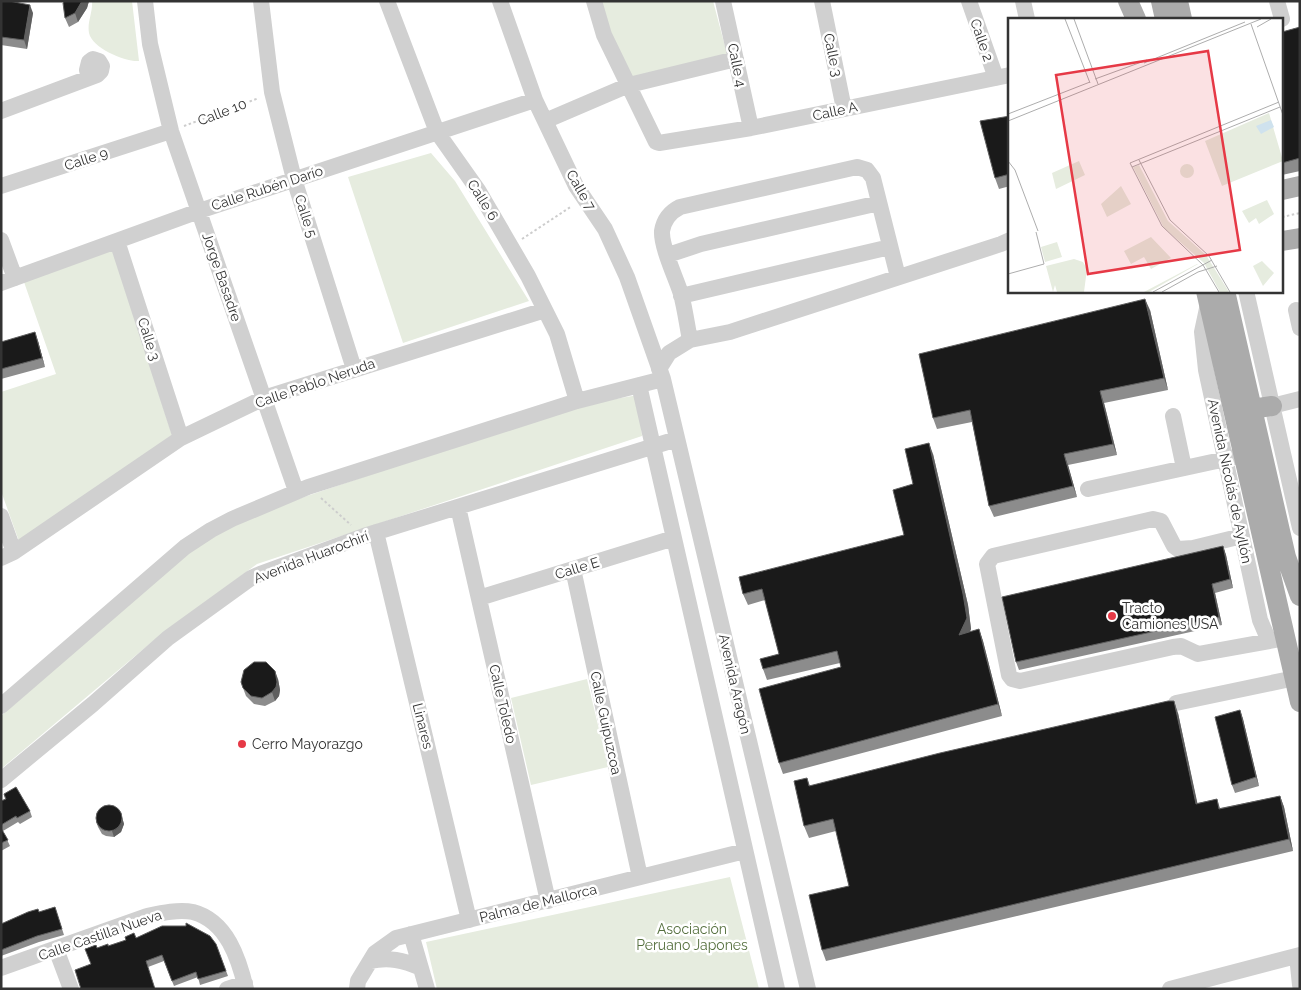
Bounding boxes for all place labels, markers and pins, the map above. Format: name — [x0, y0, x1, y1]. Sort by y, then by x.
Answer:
place label: Tracto Camiones USA — [1122, 600, 1219, 632]
marker: Tracto Camiones USA — [1106, 610, 1118, 622]
place label: Cerro Mayorazgo — [252, 736, 363, 752]
marker: Cerro Mayorazgo — [236, 738, 248, 750]

